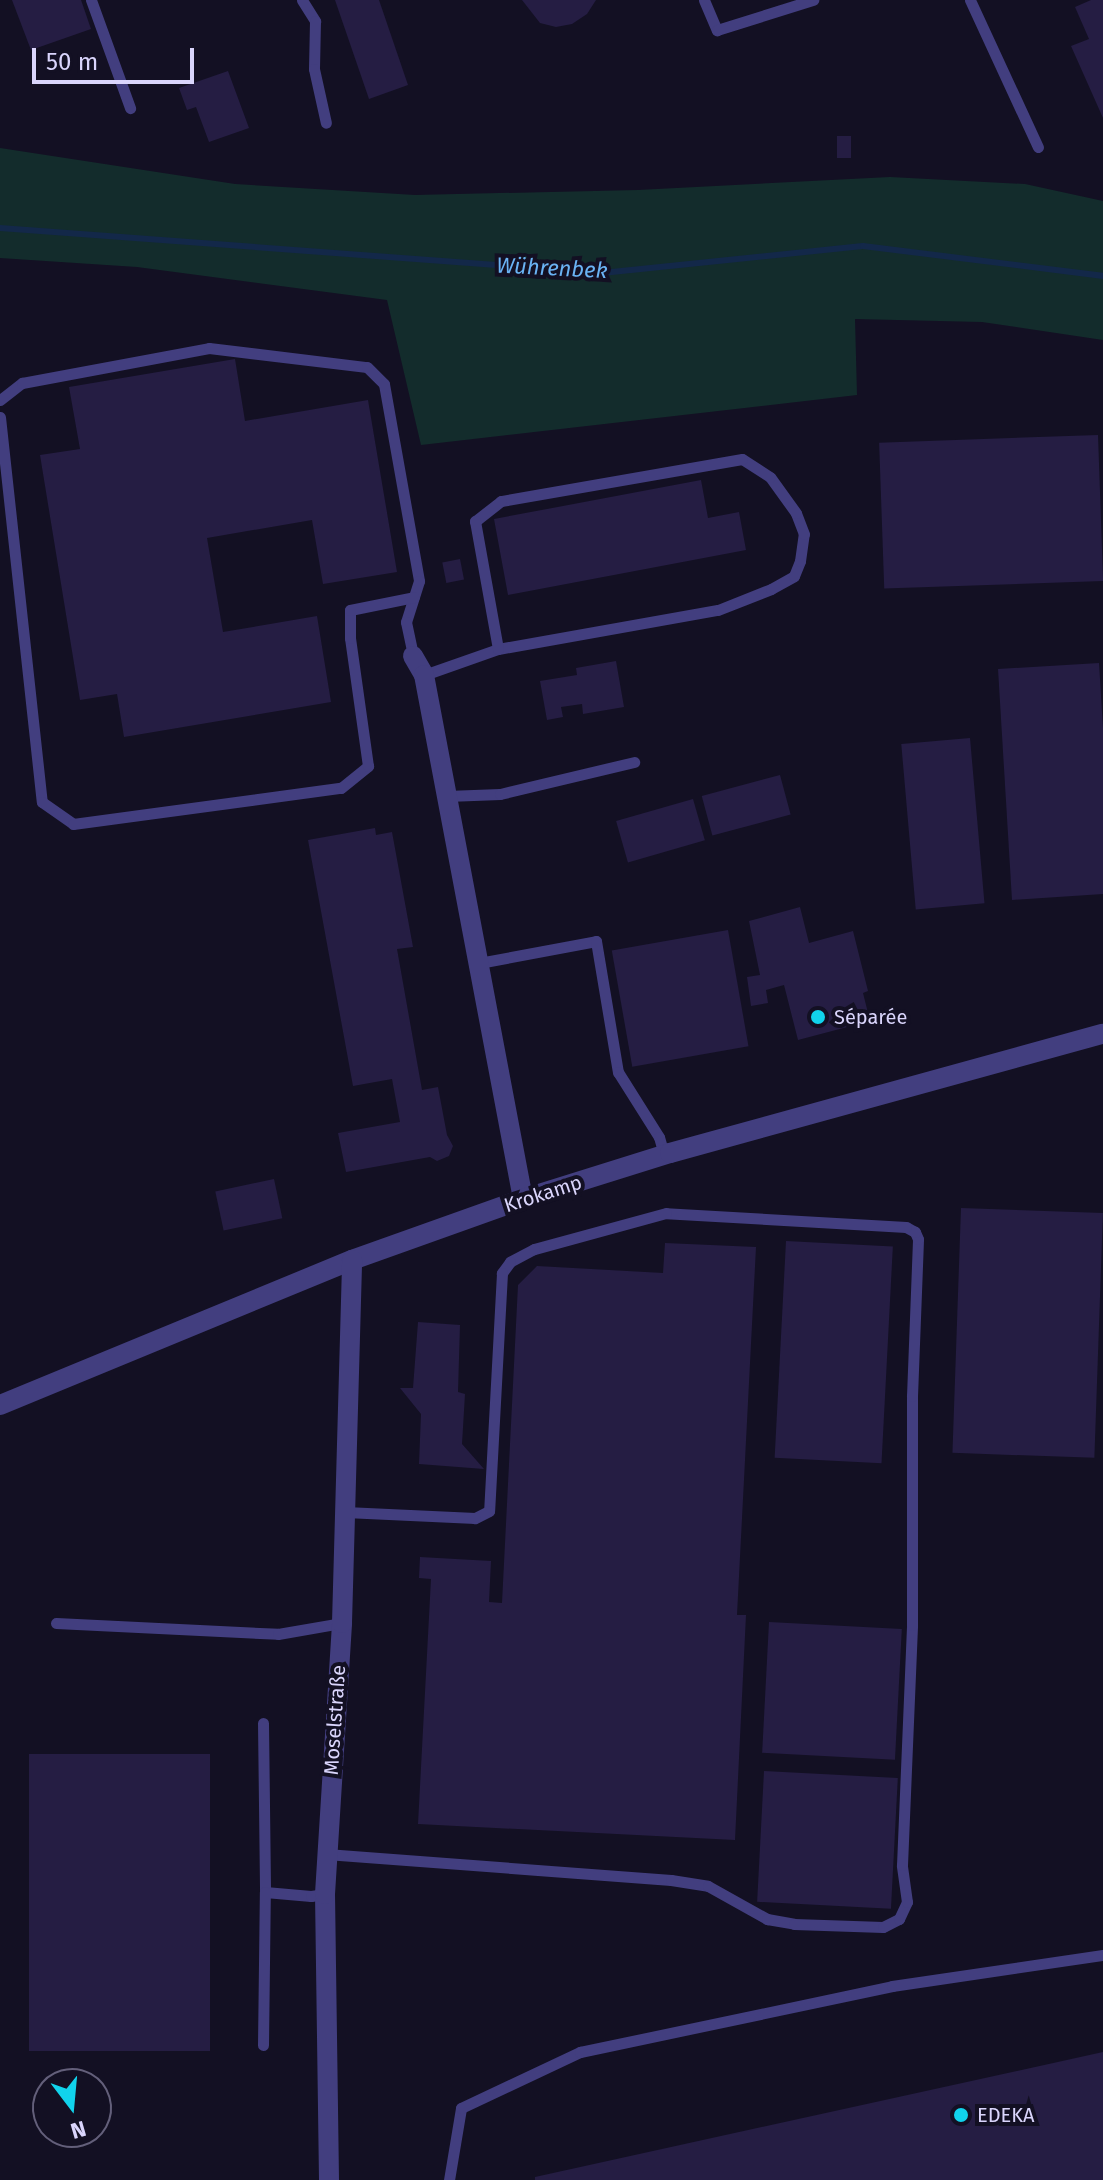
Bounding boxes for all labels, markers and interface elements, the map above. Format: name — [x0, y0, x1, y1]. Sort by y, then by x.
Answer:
scale bar — [36, 32, 198, 82]
text: 50 m — [46, 48, 98, 76]
water label: Wührenbek — [496, 252, 608, 284]
place label: Séparée — [834, 1005, 907, 1029]
marker: Séparée — [809, 1008, 827, 1026]
street label: Krokamp — [501, 1170, 585, 1218]
street label: Moselstraße — [319, 1664, 351, 1776]
north arrow — [32, 2068, 112, 2148]
place label: EDEKA — [977, 2103, 1035, 2127]
marker: EDEKA — [952, 2106, 970, 2124]
text: N — [67, 2115, 89, 2145]

